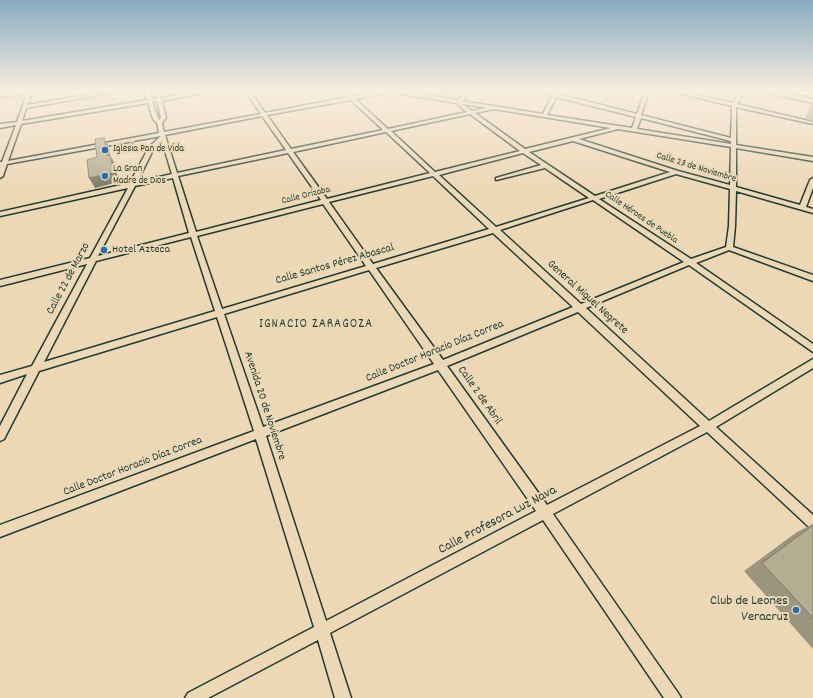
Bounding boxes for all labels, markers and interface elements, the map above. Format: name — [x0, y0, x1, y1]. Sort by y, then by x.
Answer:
place label: Iglesia Pan de Vida — [113, 144, 184, 156]
marker: Iglesia Pan de Vida — [100, 145, 110, 155]
street label: Calle 23 de Noviembre — [655, 150, 737, 186]
place label: La Gran Madre de Dios — [113, 164, 166, 188]
marker: La Gran Madre de Dios — [100, 171, 110, 181]
street label: Calle Orizaba — [280, 184, 332, 208]
street label: Calle Héroes de Puebla — [602, 189, 680, 247]
street label: Calle 22 de Marzo — [44, 241, 94, 317]
street label: Calle Santos Pérez Abascal — [274, 241, 396, 289]
place label: Hotel Azteca — [112, 243, 170, 257]
marker: Hotel Azteca — [99, 245, 109, 255]
street label: General Miguel Negrete — [543, 258, 631, 338]
district label: IGNACIO ZARAGOZA — [259, 317, 373, 333]
street label: Calle Doctor Horacio Díaz Correa — [364, 318, 506, 386]
street label: Avenida 20 de Noviembre — [240, 350, 288, 462]
street label: Calle 2 de Abril — [454, 364, 504, 428]
street label: Calle Doctor Horacio Díaz Correa — [61, 434, 205, 500]
street label: Calle Profesora Luz Nava — [436, 483, 560, 559]
place label: Club de Leones Veracruz — [710, 594, 788, 626]
marker: Club de Leones Veracruz — [791, 605, 801, 615]

